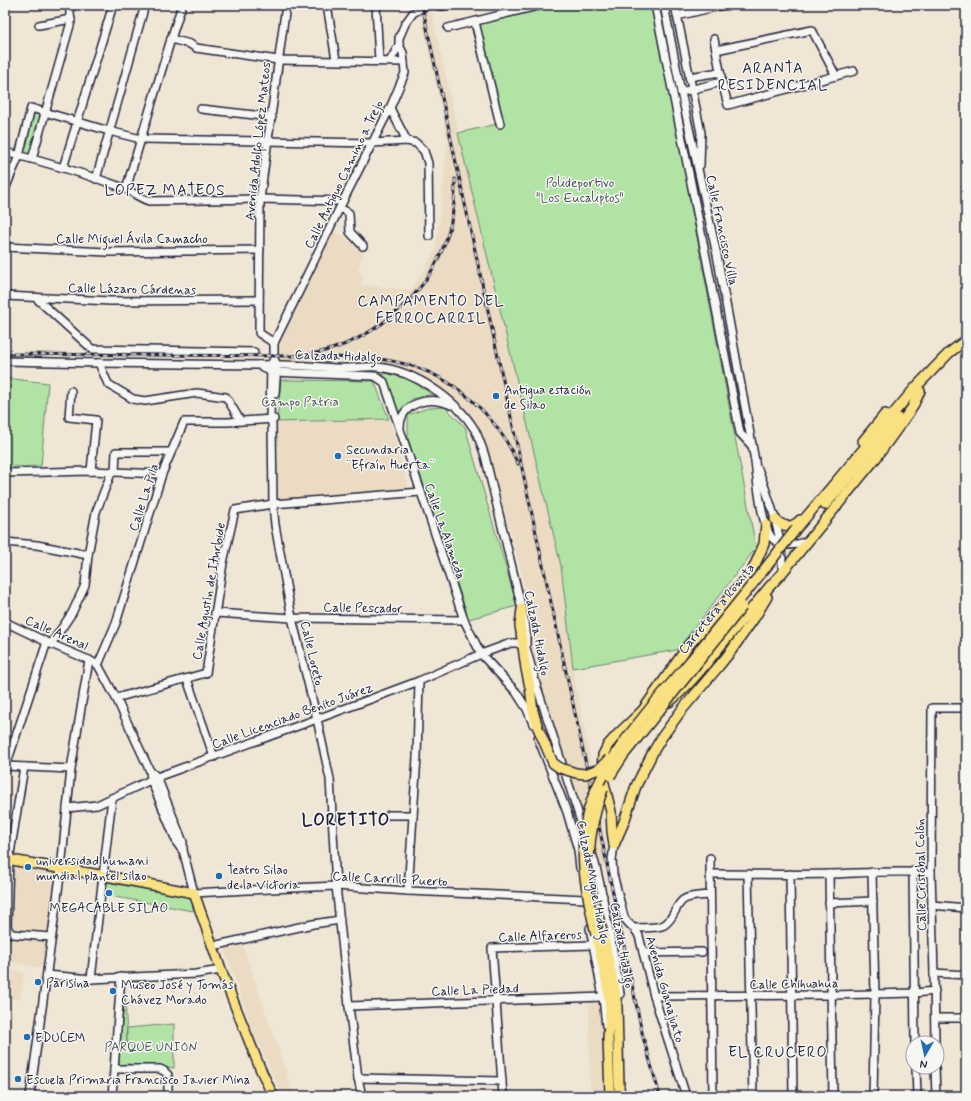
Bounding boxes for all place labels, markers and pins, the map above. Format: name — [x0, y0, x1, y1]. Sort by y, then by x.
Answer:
place label: Antigua estación de Silao — [504, 382, 591, 414]
marker: Antigua estación de Silao — [491, 391, 501, 401]
place label: Secundaria ¨Efraín Huerta¨ — [346, 442, 435, 474]
marker: Secundaria ¨Efraín Huerta¨ — [333, 451, 343, 461]
place label: universidad humani mundial plantel silao — [36, 853, 149, 885]
marker: universidad humani mundial plantel silao — [23, 862, 33, 872]
place label: Teatro Silao de la Victoria — [227, 862, 300, 894]
marker: Teatro Silao de la Victoria — [214, 871, 224, 881]
marker: MEGACABLE SILAO — [104, 888, 114, 898]
place label: MEGACABLE SILAO — [50, 900, 168, 917]
place label: Parisina — [46, 975, 90, 992]
marker: Parisina — [33, 977, 43, 987]
place label: Museo José y Tomás Chávez Morado — [121, 977, 234, 1009]
marker: Museo José y Tomás Chávez Morado — [108, 986, 118, 996]
place label: EDUCEM — [35, 1030, 86, 1047]
marker: EDUCEM — [22, 1032, 32, 1042]
place label: Escuela Primaria Francisco Javier Mina — [26, 1072, 251, 1089]
marker: Escuela Primaria Francisco Javier Mina — [13, 1074, 23, 1084]

